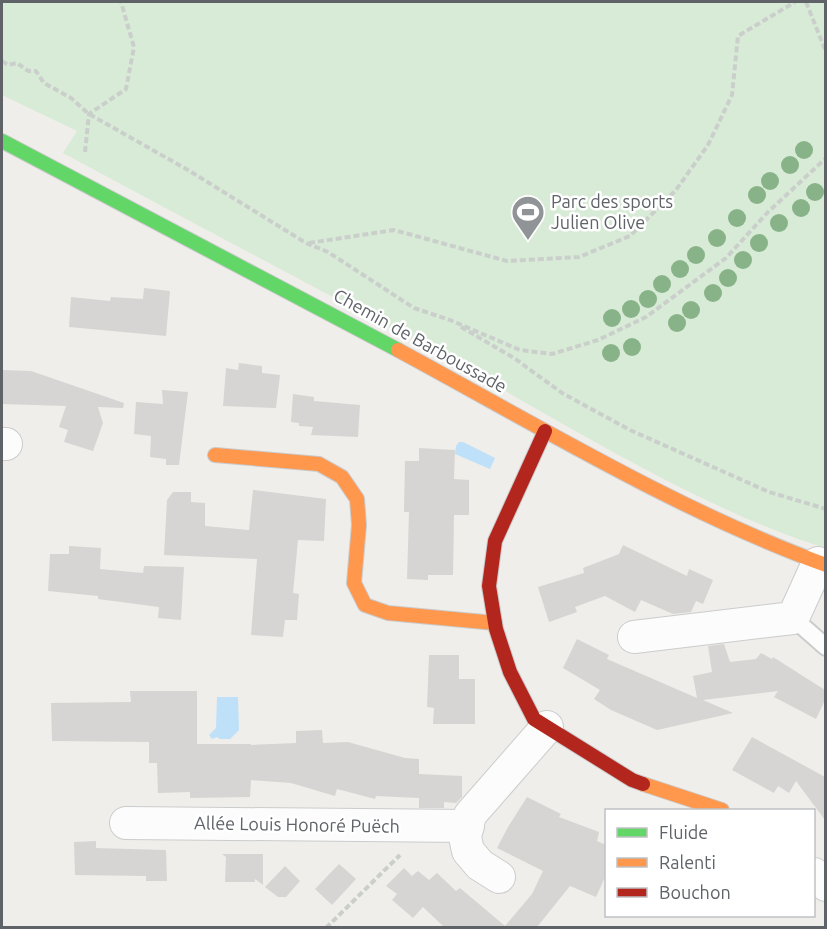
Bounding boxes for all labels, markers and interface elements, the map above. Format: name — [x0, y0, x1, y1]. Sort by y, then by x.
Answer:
place label: Parc des sports Julien Olive — [551, 191, 673, 232]
sports icon: Parc des sports Julien Olive — [510, 194, 546, 241]
street label: Chemin de Barboussade — [331, 284, 510, 396]
legend — [605, 809, 815, 917]
street label: Allée Louis Honoré Puëch — [194, 812, 400, 836]
text: Fluide — [659, 822, 708, 842]
text: Ralenti — [659, 852, 716, 872]
text: Bouchon — [659, 882, 731, 902]

